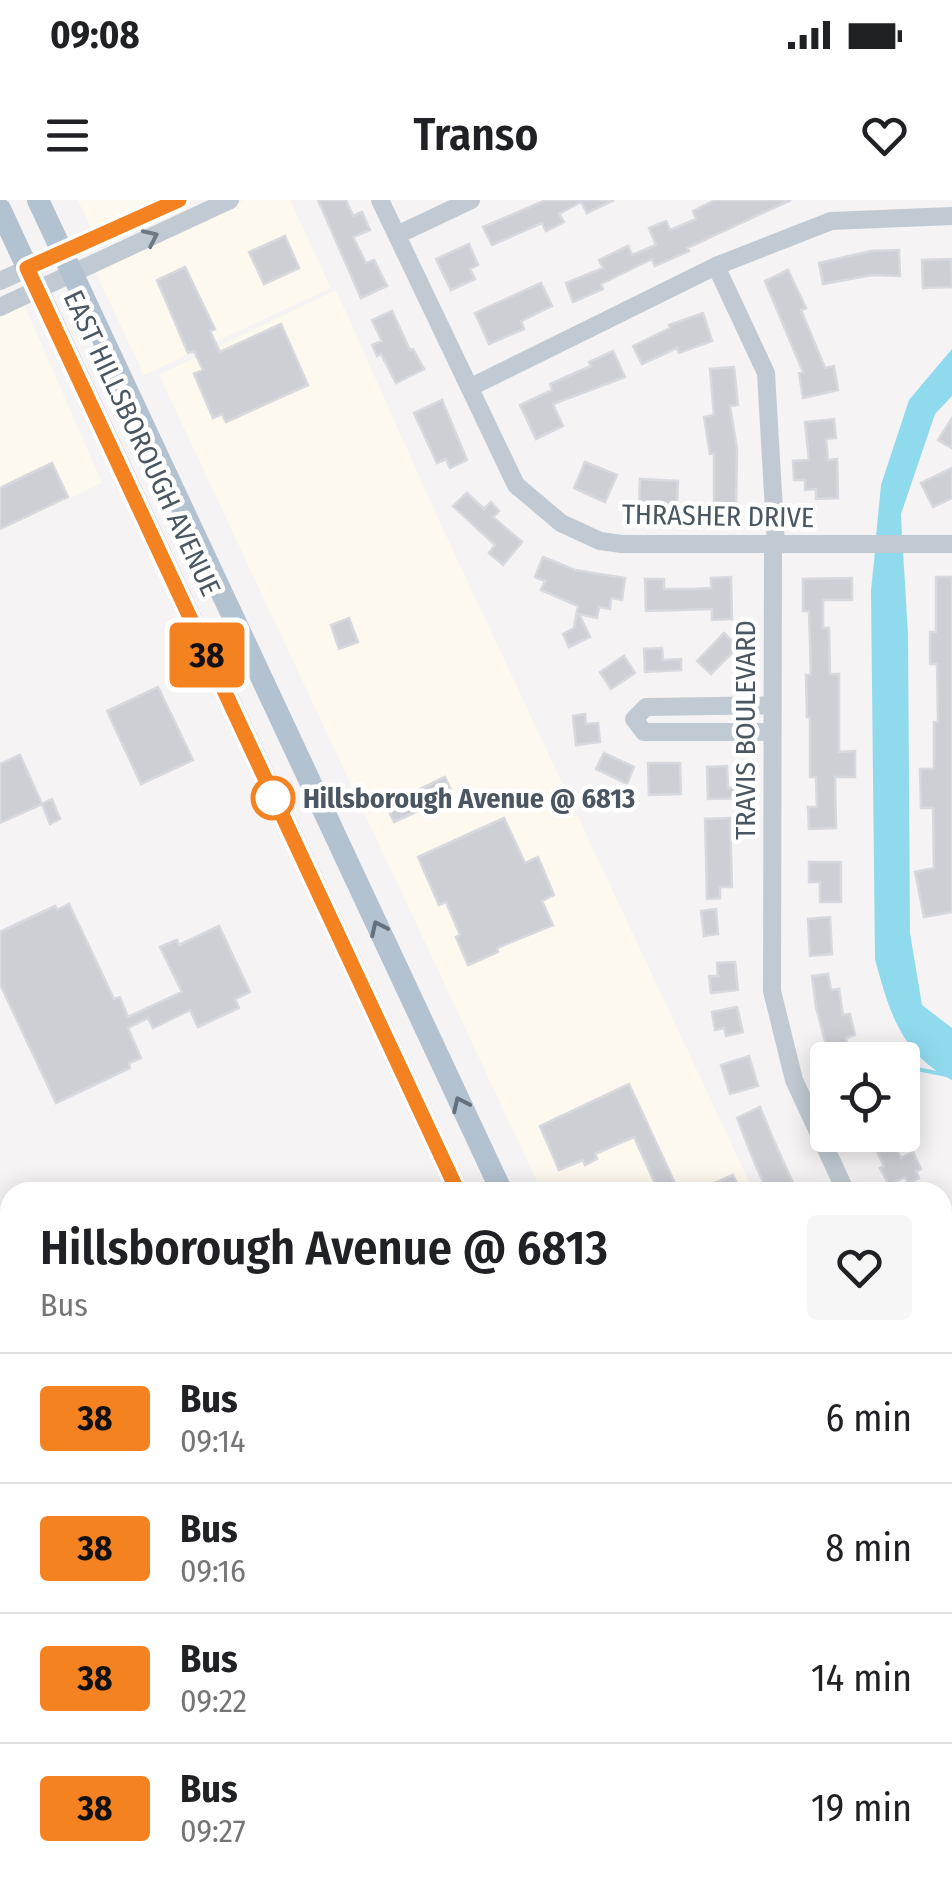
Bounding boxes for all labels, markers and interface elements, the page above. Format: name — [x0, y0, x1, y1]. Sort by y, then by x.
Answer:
text: 09:08 — [50, 12, 140, 58]
icon: menu — [40, 108, 95, 163]
text: Transo — [414, 108, 538, 162]
icon: heart — [857, 108, 912, 163]
one-way arrow — [141, 229, 159, 249]
street label: EAST HILLSBOROUGH AVENUE — [57, 285, 227, 601]
street label: THRASHER DRIVE — [622, 498, 814, 534]
street label: TRAVIS BOULEVARD — [729, 620, 762, 840]
line badge: 38 — [162, 622, 252, 688]
text: 38 — [189, 634, 225, 676]
marker: Hillsborough Avenue @ 6813 — [252, 777, 294, 819]
place label: Hillsborough Avenue @ 6813 — [303, 782, 635, 815]
one-way arrow — [370, 920, 390, 938]
map controls — [810, 1042, 920, 1152]
button: locate — [810, 1042, 920, 1152]
one-way arrow — [453, 1096, 473, 1114]
button: heart — [807, 1215, 912, 1320]
text: Hillsborough Avenue @ 6813 — [40, 1219, 608, 1277]
text: Bus — [40, 1286, 88, 1324]
text: Bus — [180, 1376, 238, 1422]
text: 6 min — [825, 1395, 912, 1441]
text: 38 — [77, 1397, 113, 1439]
text: 09:14 — [180, 1422, 245, 1460]
text: Bus — [180, 1506, 238, 1552]
text: 8 min — [825, 1525, 912, 1571]
text: 38 — [77, 1527, 113, 1569]
text: 09:16 — [180, 1552, 246, 1590]
text: Bus — [180, 1636, 238, 1682]
text: 14 min — [811, 1655, 912, 1701]
text: 38 — [77, 1657, 113, 1699]
text: 09:22 — [180, 1682, 247, 1720]
text: Bus — [180, 1766, 238, 1812]
text: 19 min — [811, 1785, 912, 1831]
text: 38 — [77, 1787, 113, 1829]
text: 09:27 — [180, 1812, 246, 1850]

